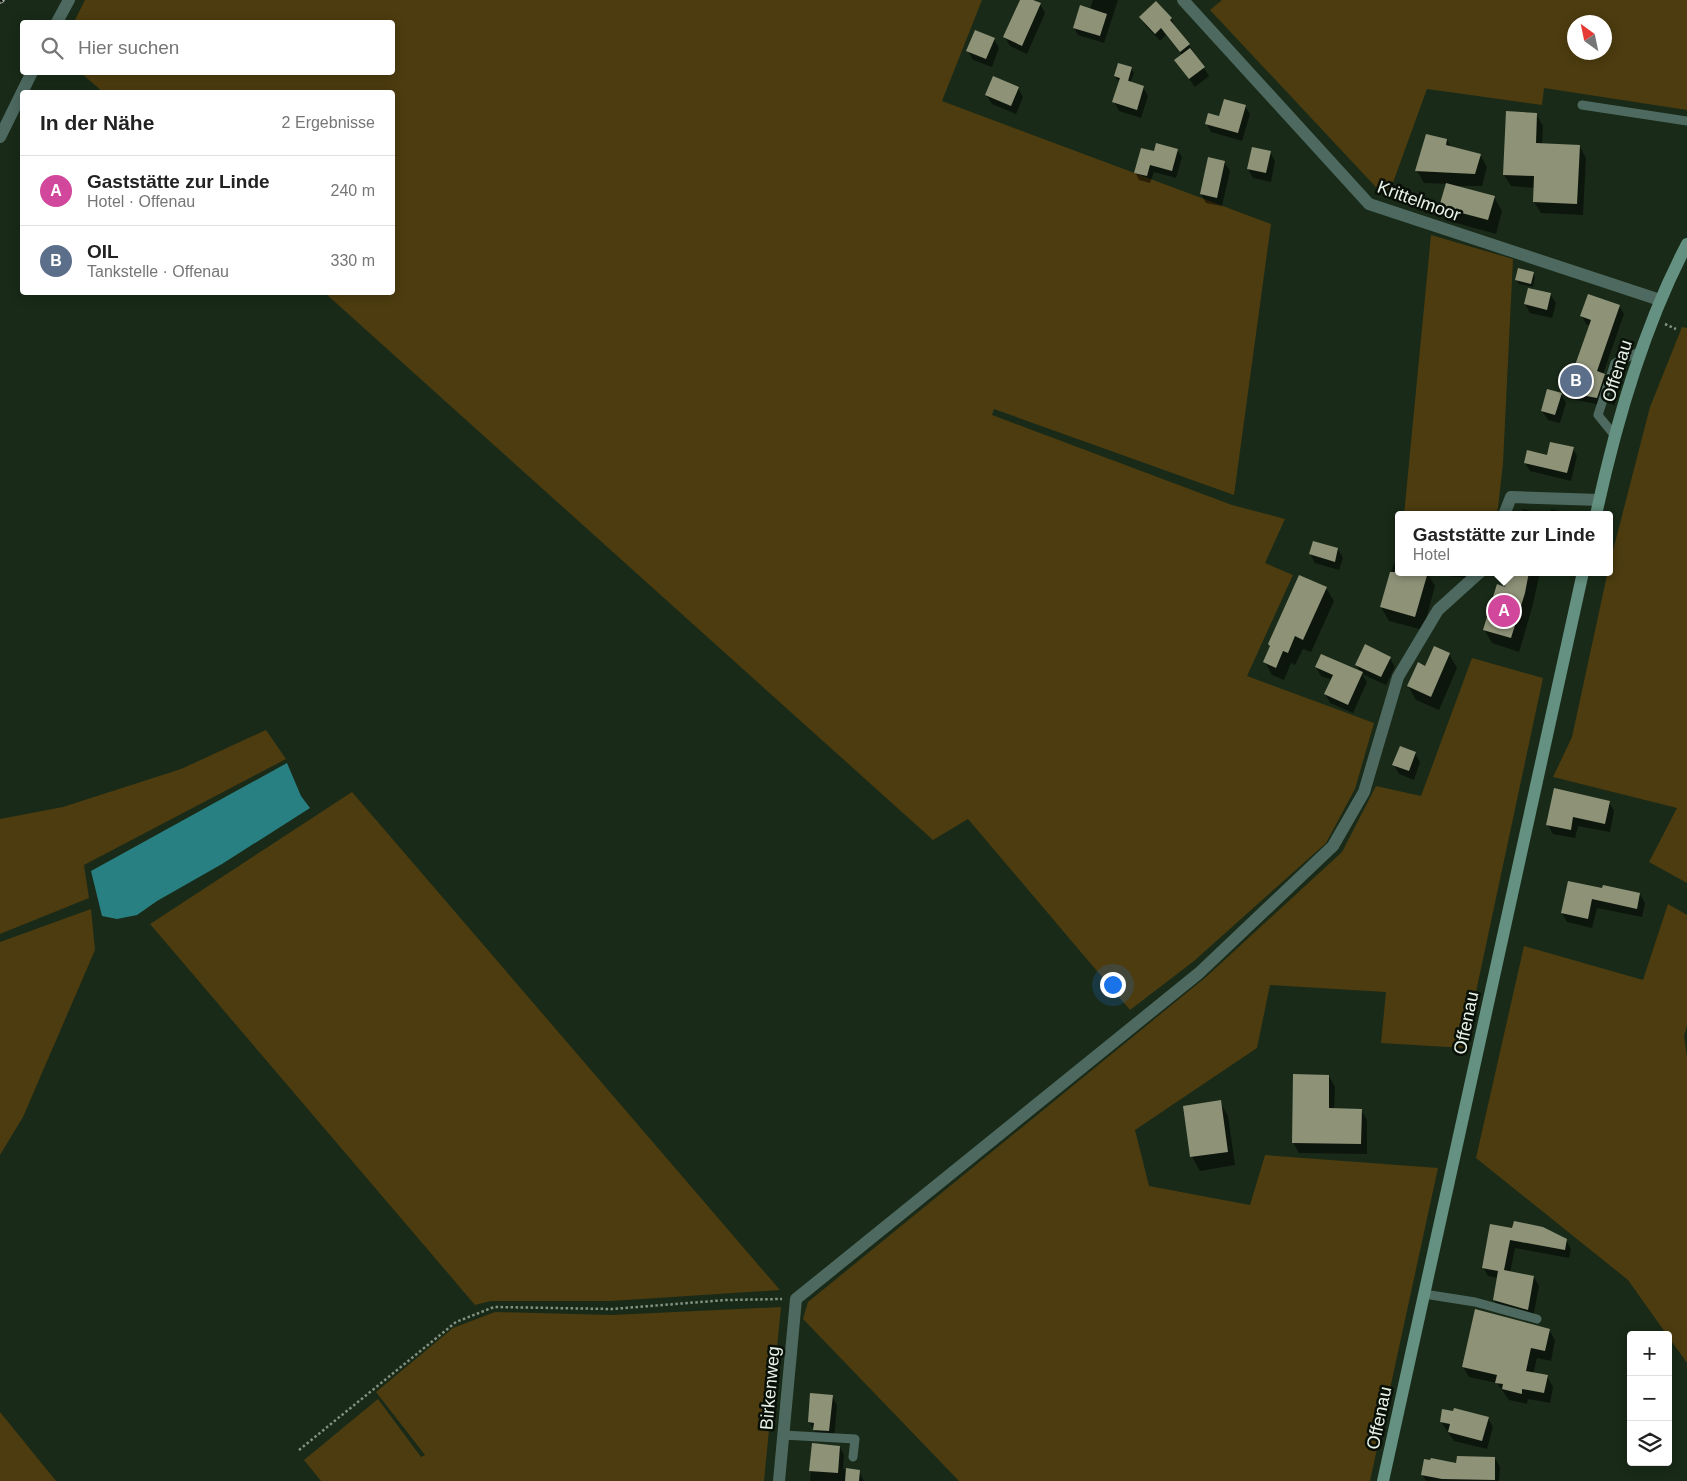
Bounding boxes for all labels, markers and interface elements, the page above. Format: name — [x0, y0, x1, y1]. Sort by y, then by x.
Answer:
north arrow — [1567, 15, 1612, 60]
search box — [20, 20, 395, 75]
icon: search — [38, 34, 66, 62]
text: Hier suchen — [78, 37, 179, 58]
text: In der Nähe — [40, 111, 154, 134]
text: 2 Ergebnisse — [282, 114, 375, 131]
text: Gaststätte zur Linde — [87, 171, 270, 192]
street label: Krittelmoor — [1375, 177, 1463, 225]
text: A — [50, 182, 62, 199]
text: 240 m — [331, 182, 375, 199]
text: Hotel · Offenau — [87, 193, 195, 210]
text: OIL — [87, 241, 119, 262]
text: B — [50, 252, 62, 269]
text: 330 m — [331, 252, 375, 269]
text: Tankstelle · Offenau — [87, 263, 229, 280]
street label: Offenau — [1598, 338, 1636, 404]
pin: B — [1560, 362, 1592, 400]
popup — [1395, 511, 1613, 576]
text: Gaststätte zur Linde — [1413, 524, 1595, 545]
text: Hotel — [1413, 546, 1450, 563]
pin: A — [1488, 592, 1520, 630]
your location — [1100, 972, 1126, 998]
street label: Offenau — [1450, 990, 1482, 1056]
map controls — [1627, 1331, 1672, 1466]
button: + — [1627, 1331, 1672, 1376]
street label: Birkenweg — [756, 1345, 784, 1431]
button: − — [1627, 1376, 1672, 1421]
street label: Offenau — [1363, 1385, 1395, 1451]
button: layers — [1627, 1421, 1672, 1466]

